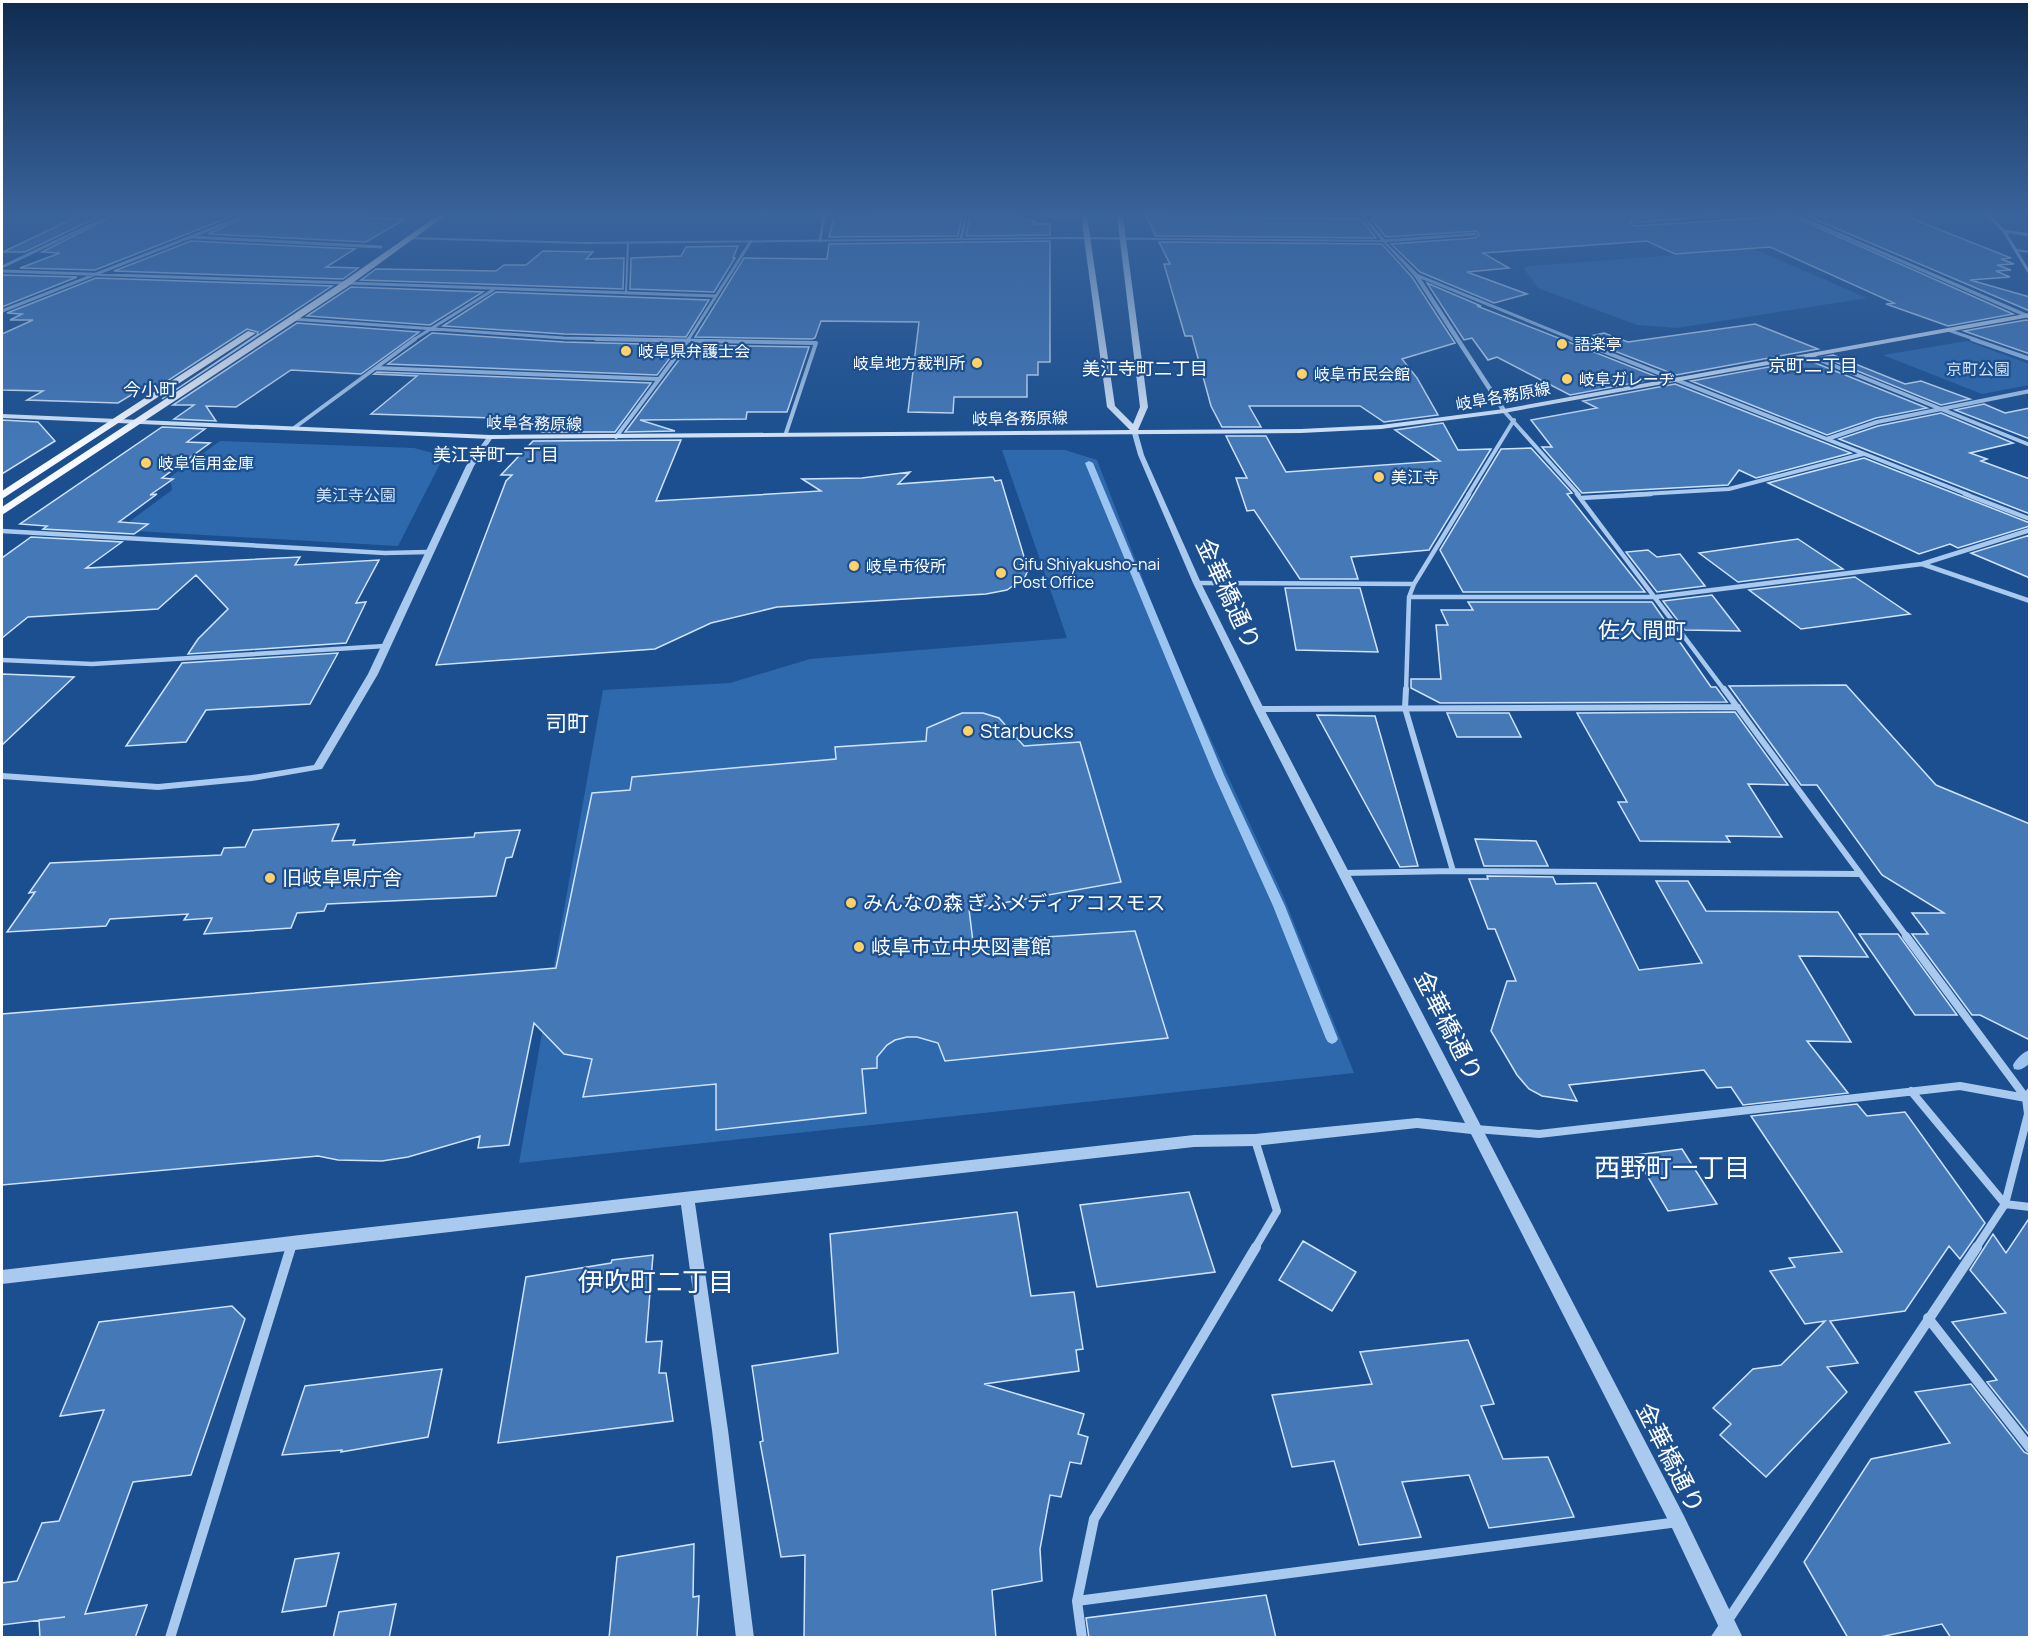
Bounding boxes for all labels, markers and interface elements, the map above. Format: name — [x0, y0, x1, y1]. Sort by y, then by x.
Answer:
place label: 語楽亭 — [1574, 333, 1622, 355]
marker: 語楽亭 — [1555, 337, 1569, 351]
place label: 岐阜県弁護士会 — [638, 340, 750, 362]
marker: 岐阜県弁護士会 — [619, 344, 633, 358]
place label: 岐阜地方裁判所 — [853, 352, 965, 374]
district label: 京町二丁目 — [1768, 353, 1858, 377]
marker: 岐阜地方裁判所 — [970, 356, 984, 370]
district label: 美江寺町二丁目 — [1082, 356, 1208, 380]
park label: 京町公園 — [1946, 358, 2010, 380]
place label: 岐阜市民会館 — [1314, 363, 1410, 385]
marker: 岐阜市民会館 — [1295, 367, 1309, 381]
place label: 岐阜ガレーヂ — [1579, 368, 1675, 390]
marker: 岐阜ガレーヂ — [1560, 372, 1574, 386]
district label: 今小町 — [123, 377, 177, 401]
street label: 岐阜各務原線 — [1454, 377, 1552, 415]
street label: 岐阜各務原線 — [972, 406, 1068, 430]
street label: 岐阜各務原線 — [486, 411, 582, 435]
district label: 美江寺町一丁目 — [433, 442, 559, 466]
place label: 岐阜信用金庫 — [158, 452, 254, 474]
marker: 岐阜信用金庫 — [139, 456, 153, 470]
place label: 美江寺 — [1391, 466, 1439, 488]
marker: 美江寺 — [1372, 470, 1386, 484]
park label: 美江寺公園 — [316, 484, 396, 506]
street label: 金華橋通り — [1189, 532, 1270, 655]
place label: Gifu Shiyakusho-nai Post Office — [1013, 553, 1160, 593]
place label: 岐阜市役所 — [866, 555, 946, 577]
marker: 岐阜市役所 — [847, 559, 861, 573]
marker: Gifu Shiyakusho-nai Post Office — [994, 566, 1008, 580]
district label: 佐久間町 — [1598, 615, 1686, 645]
district label: 司町 — [545, 708, 589, 738]
place label: Starbucks — [980, 717, 1074, 744]
marker: Starbucks — [961, 724, 975, 738]
place label: 旧岐阜県庁舎 — [282, 864, 402, 891]
marker: 旧岐阜県庁舎 — [263, 871, 277, 885]
place label: みんなの森 ぎふメディアコスモス — [863, 889, 1166, 916]
marker: みんなの森 ぎふメディアコスモス — [844, 896, 858, 910]
place label: 岐阜市立中央図書館 — [871, 933, 1051, 960]
marker: 岐阜市立中央図書館 — [852, 940, 866, 954]
street label: 金華橋通り — [1407, 964, 1491, 1086]
district label: 西野町一丁目 — [1594, 1149, 1750, 1185]
district label: 伊吹町二丁目 — [578, 1263, 734, 1299]
street label: 金華橋通り — [1629, 1396, 1713, 1518]

